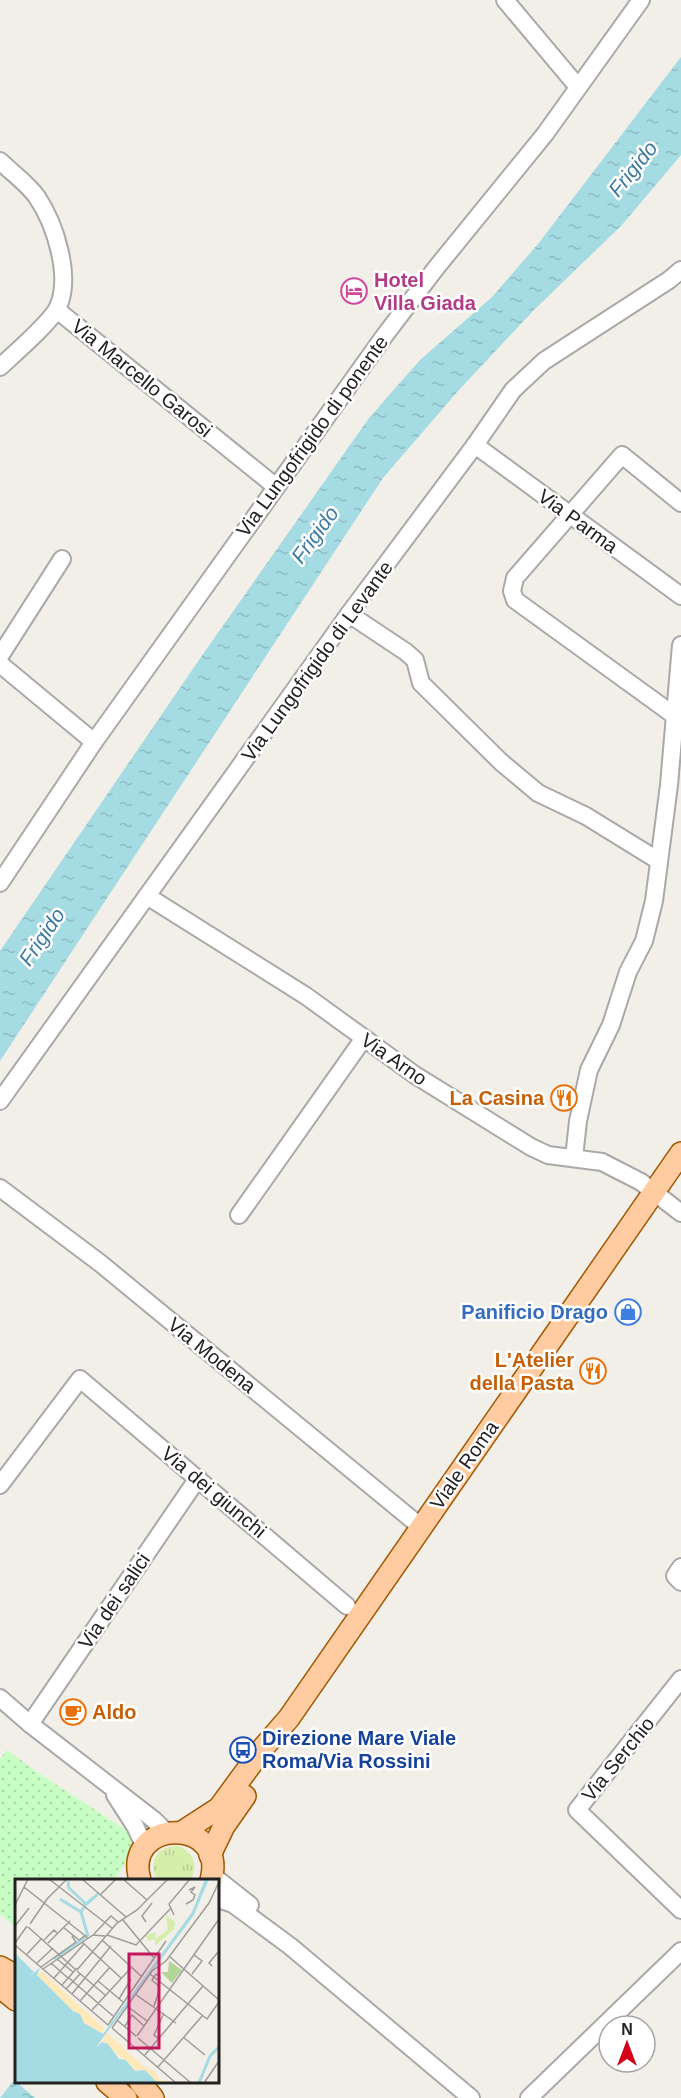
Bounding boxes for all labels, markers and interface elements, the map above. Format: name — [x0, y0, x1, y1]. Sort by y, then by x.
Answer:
water label: Frigido — [603, 136, 662, 201]
place label: Hotel Villa Giada — [374, 269, 477, 314]
hotel icon: Hotel Villa Giada — [339, 276, 369, 306]
street label: Via Marcello Garosi — [67, 315, 217, 441]
street label: Via Lungofrigido di ponente — [232, 331, 392, 541]
street label: Via Parma — [534, 485, 623, 558]
water label: Frigido — [286, 502, 343, 567]
street label: Via Lungofrigido di Levante — [237, 557, 397, 765]
water label: Frigido — [14, 903, 69, 970]
street label: Via Arno — [357, 1028, 431, 1090]
restaurant icon: La Casina — [549, 1083, 579, 1113]
place label: La Casina — [450, 1087, 545, 1109]
shop icon: Panificio Drago — [613, 1297, 643, 1327]
place label: Panificio Drago — [461, 1301, 608, 1323]
street label: Via Modena — [164, 1313, 261, 1398]
place label: L'Atelier della Pasta — [469, 1349, 575, 1394]
restaurant icon: L'Atelier della Pasta — [578, 1356, 608, 1386]
street label: Viale Roma — [425, 1416, 503, 1514]
street label: Via dei giunchi — [157, 1442, 271, 1542]
street label: Via dei salici — [74, 1549, 154, 1653]
cafe icon: Aldo — [58, 1697, 88, 1727]
place label: Aldo — [92, 1701, 136, 1723]
street label: Via Serchio — [577, 1712, 659, 1806]
place label: Direzione Mare Viale Roma/Via Rossini — [262, 1727, 456, 1772]
bus stop icon: Direzione Mare Viale Roma/Via Rossini — [228, 1735, 258, 1765]
inset map — [15, 1879, 219, 2083]
north arrow — [597, 2014, 657, 2074]
text: N — [621, 2021, 633, 2038]

